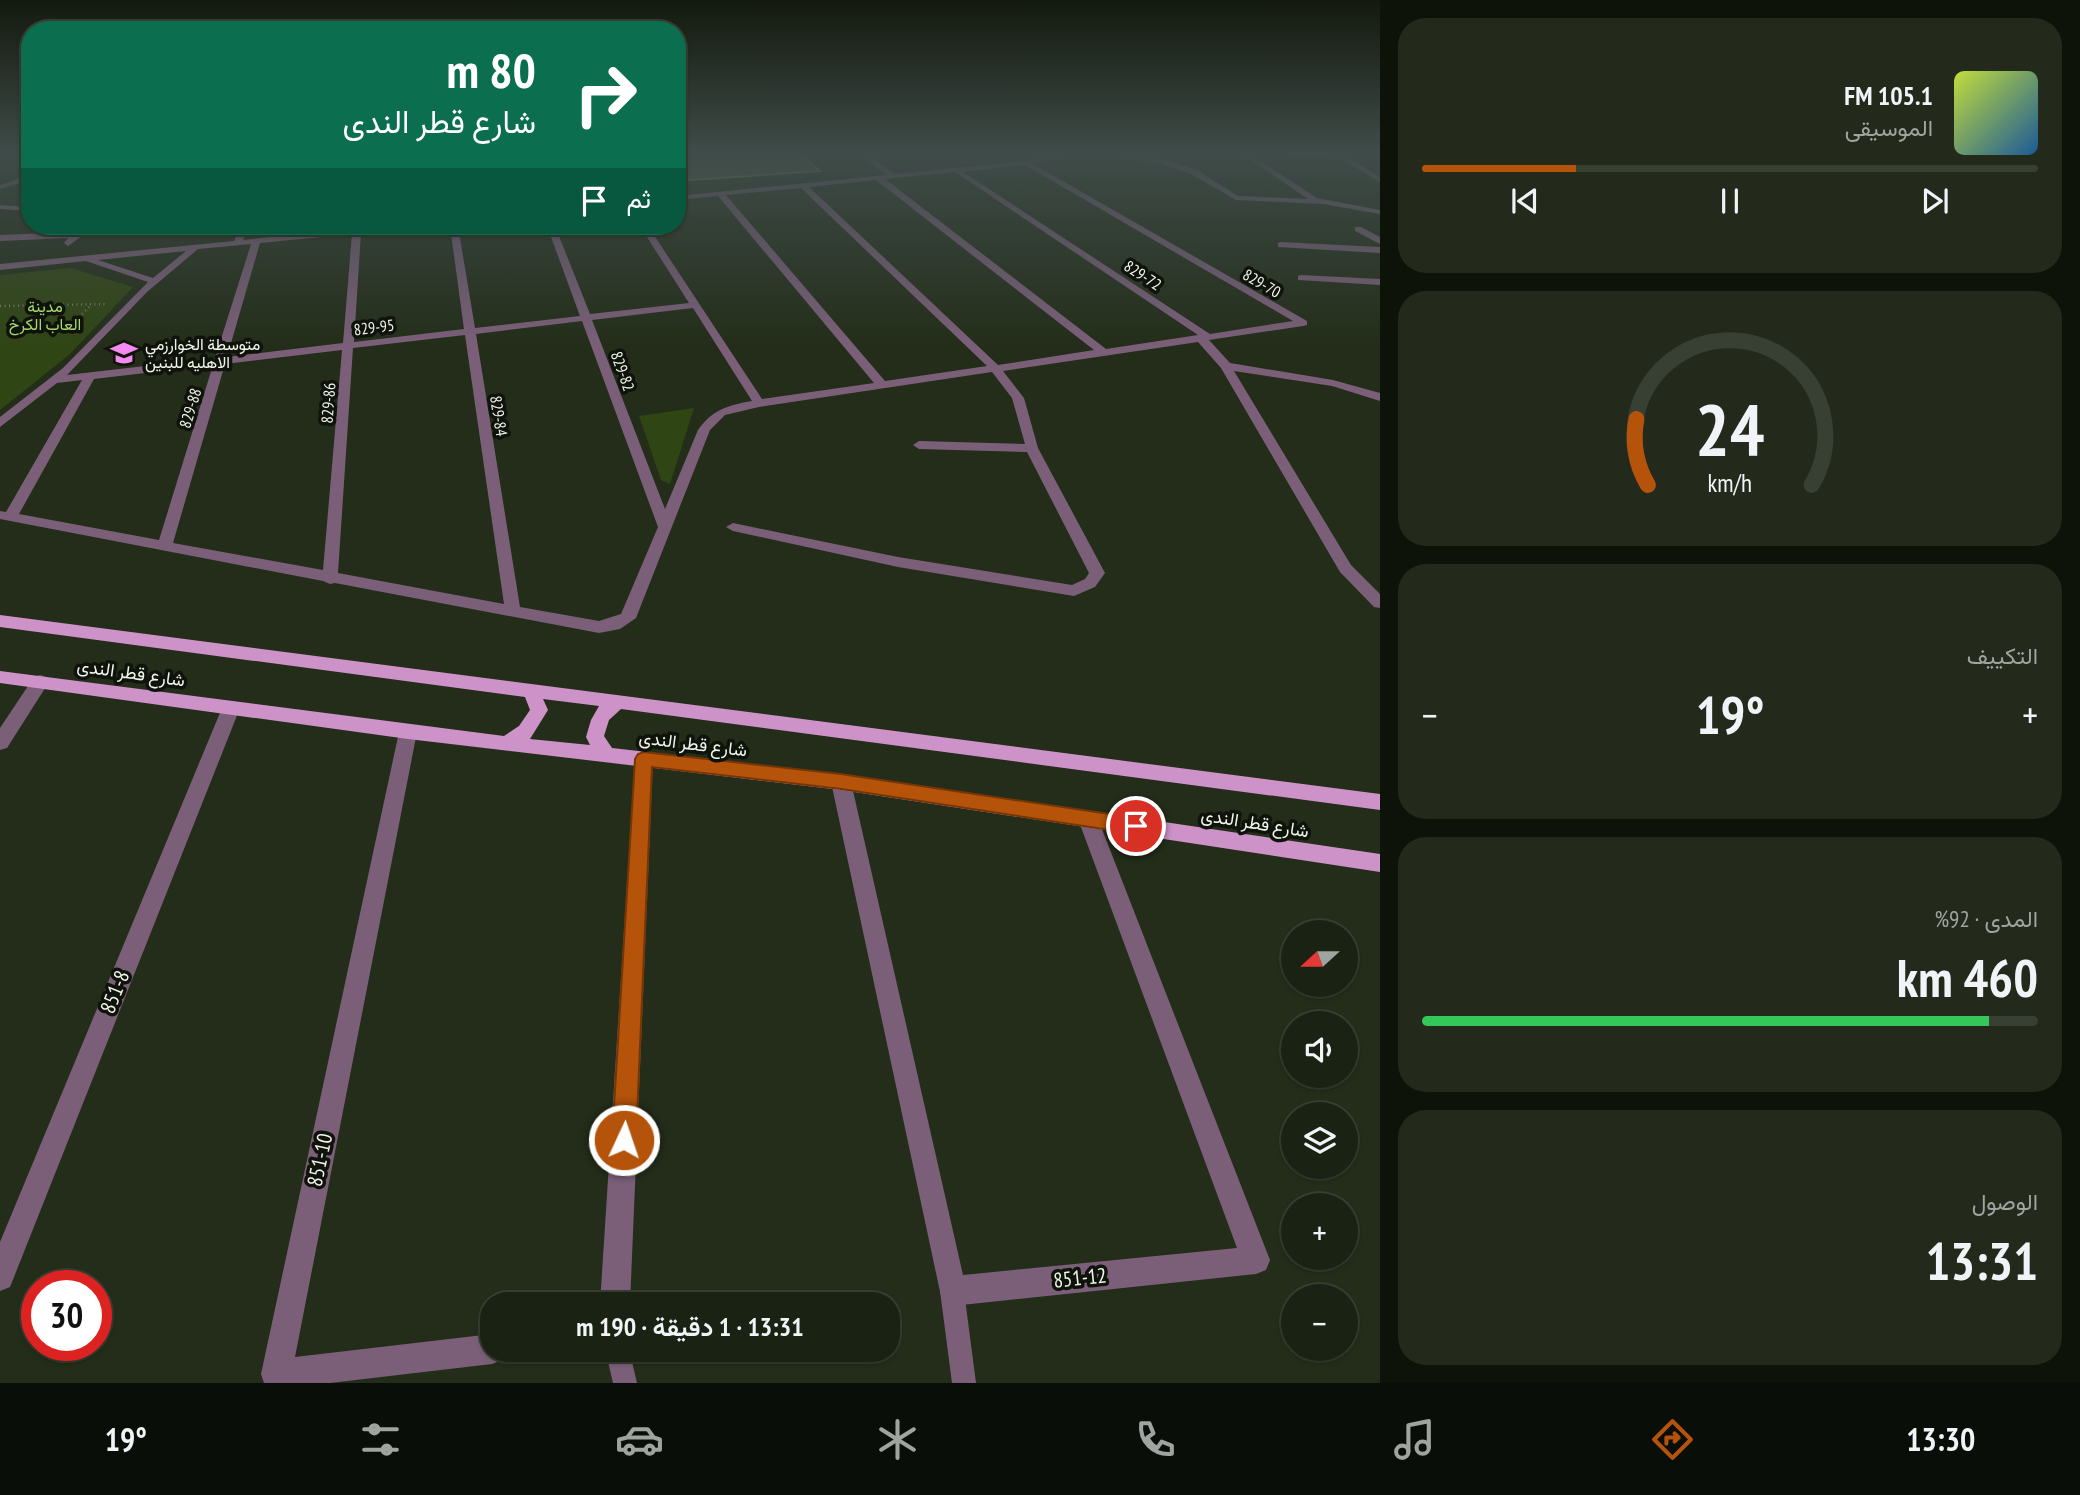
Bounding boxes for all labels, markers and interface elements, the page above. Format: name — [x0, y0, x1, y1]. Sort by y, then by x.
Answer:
text: 80 m — [447, 38, 536, 102]
icon: right — [560, 49, 651, 140]
text: 105.1 FM — [1844, 79, 1933, 112]
text: شارع قطر الندى — [342, 100, 536, 142]
text: الموسيقى — [1845, 113, 1933, 142]
icon: arrive — [575, 182, 613, 220]
text: ثم — [627, 182, 651, 215]
icon: previous — [1506, 182, 1544, 220]
icon: pause — [1711, 182, 1749, 220]
icon: next — [1916, 182, 1954, 220]
street label: 829-72 — [1121, 256, 1165, 294]
street label: 829-70 — [1239, 264, 1285, 302]
park label: مدينة العاب الكرخ — [9, 296, 81, 336]
street label: 829-95 — [353, 315, 395, 339]
place label: متوسطة الخوارزمي الاهليه للبنين — [145, 334, 260, 373]
school or university icon: متوسطة الخوارزمي الاهليه للبنين — [109, 338, 139, 368]
street label: 829-82 — [607, 348, 639, 394]
text: 24 — [1695, 381, 1765, 475]
street label: 829-86 — [317, 382, 339, 424]
street label: 829-88 — [174, 386, 206, 430]
street label: 829-84 — [486, 394, 512, 438]
text: km/h — [1708, 466, 1752, 498]
text: التكييف — [1967, 641, 2038, 670]
street label: شارع قطر الندى — [75, 654, 187, 692]
text: 19° — [1696, 681, 1764, 748]
text: − — [1422, 690, 1438, 739]
text: + — [2022, 690, 2038, 739]
street label: شارع قطر الندى — [638, 725, 748, 763]
pin — [1106, 796, 1166, 856]
street label: شارع قطر الندى — [1199, 803, 1311, 843]
icon: arrive — [1117, 807, 1155, 845]
text: المدى · 92% — [1934, 904, 2038, 933]
north arrow — [1281, 920, 1358, 998]
map controls — [1281, 920, 1358, 1361]
text: 460 km — [1897, 944, 2038, 1011]
street label: 851-8 — [94, 966, 135, 1017]
button: sound — [1281, 1011, 1358, 1088]
button: layers — [1281, 1102, 1358, 1179]
position arrow — [587, 1103, 661, 1177]
street label: 851-10 — [301, 1131, 338, 1189]
text: الوصول — [1972, 1187, 2038, 1216]
button: + — [1281, 1193, 1358, 1270]
text: 13:31 — [1926, 1227, 2038, 1294]
street label: 851-12 — [1052, 1261, 1108, 1294]
speed limit sign: 30 — [21, 1270, 112, 1361]
button: − — [1281, 1284, 1358, 1361]
text: 13:31 · 1 دقيقة · 190 m — [576, 1310, 804, 1343]
icon: filters — [356, 1415, 405, 1464]
icon: car — [615, 1415, 664, 1464]
icon: climate — [873, 1415, 922, 1464]
icon: phone — [1131, 1415, 1180, 1464]
icon: music — [1390, 1415, 1439, 1464]
icon: directions — [1648, 1415, 1697, 1464]
text: 19° — [105, 1418, 147, 1460]
text: 13:30 — [1906, 1418, 1975, 1460]

